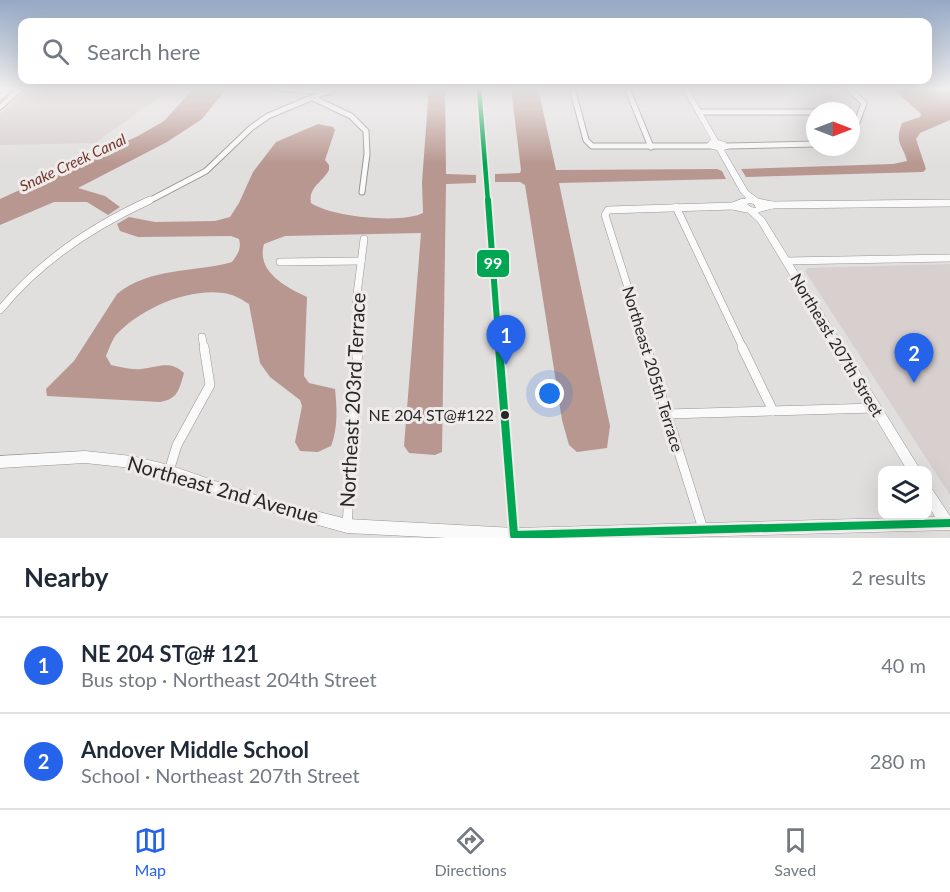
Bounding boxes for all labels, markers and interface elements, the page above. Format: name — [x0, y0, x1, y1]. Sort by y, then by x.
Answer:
search box — [18, 18, 932, 84]
icon: search — [39, 35, 72, 68]
text: Search here — [87, 38, 200, 65]
north arrow — [806, 102, 860, 156]
water label: Snake Creek Canal — [16, 129, 129, 195]
line badge: 99 — [476, 249, 510, 278]
text: 99 — [484, 253, 502, 272]
street label: Northeast 207th Street — [787, 270, 888, 420]
street label: Northeast 205th Terrace — [619, 284, 688, 454]
street label: Northeast 203rd Terrace — [334, 292, 370, 508]
pin: 1 — [486, 316, 526, 365]
pin: 2 — [894, 334, 934, 383]
your location — [535, 379, 564, 408]
place label: NE 204 ST@#122 — [369, 405, 494, 424]
marker: NE 204 ST@#122 — [499, 409, 511, 421]
street label: Northeast 2nd Avenue — [125, 450, 322, 528]
map controls — [878, 466, 932, 520]
button: layers — [878, 466, 932, 520]
text: Nearby — [24, 561, 109, 593]
text: 2 results — [851, 565, 926, 589]
text: NE 204 ST@# 121 — [81, 640, 259, 667]
text: 1 — [38, 653, 49, 677]
text: 40 m — [881, 653, 926, 677]
text: Bus stop · Northeast 204th Street — [81, 667, 377, 691]
text: Andover Middle School — [81, 736, 309, 763]
text: 2 — [38, 749, 49, 773]
text: 280 m — [870, 749, 926, 773]
text: School · Northeast 207th Street — [81, 763, 360, 787]
tab: Map — [134, 824, 167, 879]
tab: Directions — [434, 824, 507, 879]
tab: Saved — [774, 824, 816, 879]

